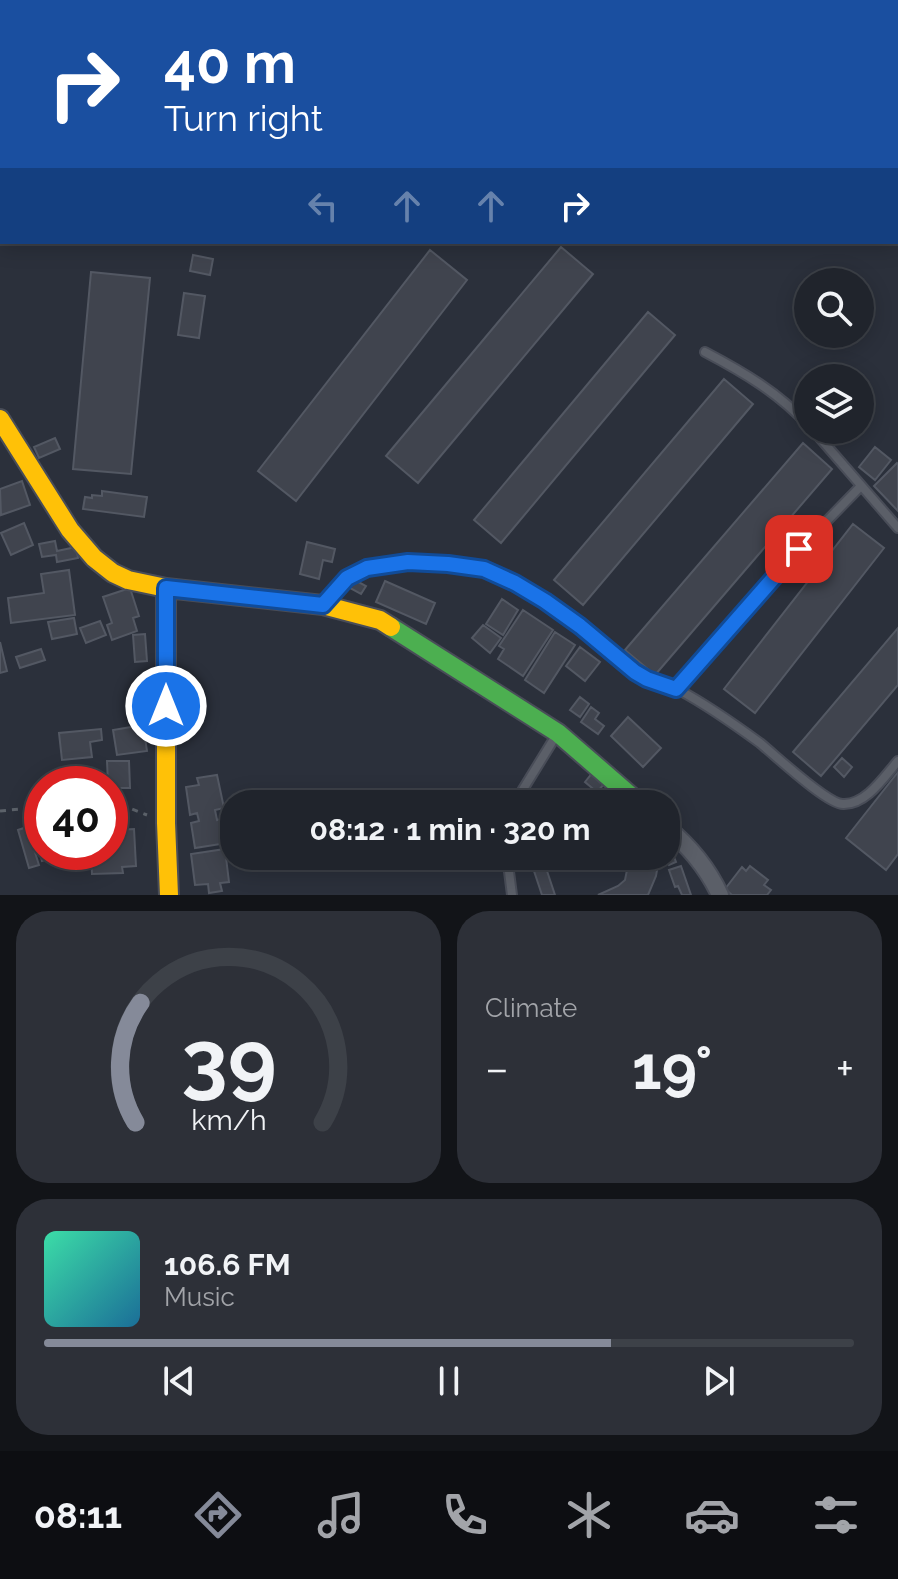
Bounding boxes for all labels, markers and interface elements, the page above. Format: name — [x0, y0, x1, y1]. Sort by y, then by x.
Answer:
text: 40 m — [164, 30, 296, 96]
icon: right — [32, 32, 136, 136]
text: Turn right — [164, 97, 323, 139]
icon: left — [301, 184, 345, 228]
icon: ahead — [385, 184, 429, 228]
icon: ahead — [469, 184, 513, 228]
icon: right — [553, 184, 597, 228]
map controls — [794, 268, 874, 444]
button: search — [794, 268, 874, 348]
button: layers — [794, 364, 874, 444]
pin — [765, 515, 833, 583]
icon: arrive — [777, 527, 821, 571]
position arrow — [124, 664, 208, 748]
speed limit sign: 40 — [24, 766, 128, 870]
text: 08:12 · 1 min · 320 m — [310, 812, 590, 847]
text: Climate — [485, 993, 577, 1023]
text: 39 — [181, 1011, 276, 1108]
text: 19° — [632, 1033, 712, 1103]
text: − — [485, 1043, 509, 1094]
text: + — [836, 1043, 854, 1094]
text: km/h — [191, 1103, 266, 1137]
text: 106.6 FM — [164, 1247, 291, 1282]
text: Music — [164, 1282, 235, 1312]
icon: previous — [157, 1359, 201, 1403]
icon: pause — [427, 1359, 471, 1403]
icon: next — [697, 1359, 741, 1403]
icon: directions — [190, 1487, 246, 1543]
icon: music — [313, 1487, 369, 1543]
icon: phone — [437, 1487, 493, 1543]
icon: climate — [561, 1487, 617, 1543]
icon: car — [684, 1487, 740, 1543]
icon: filters — [808, 1487, 864, 1543]
text: 08:11 — [34, 1494, 122, 1536]

